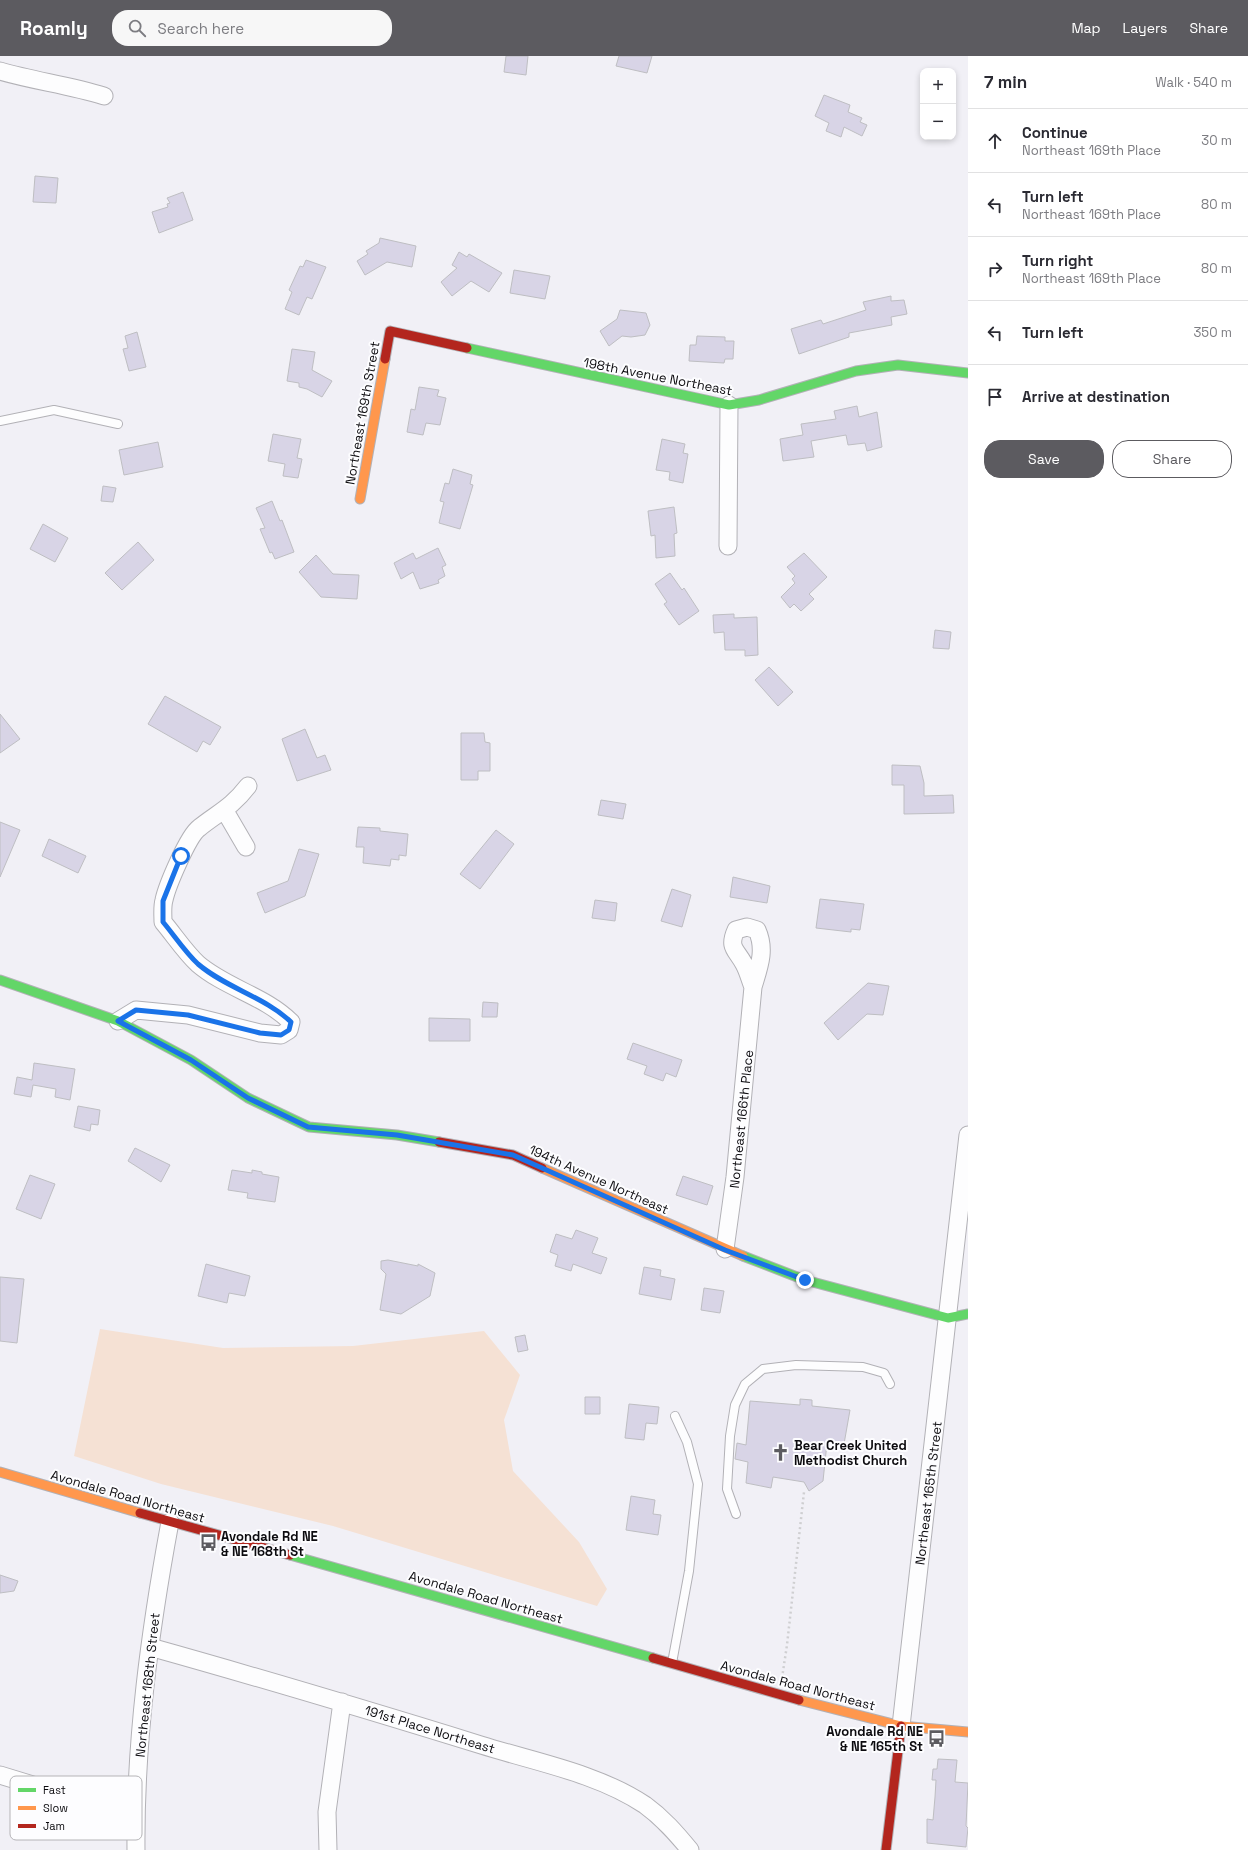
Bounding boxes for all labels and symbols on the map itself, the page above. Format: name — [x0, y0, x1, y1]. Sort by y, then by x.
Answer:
street label: Northeast 169th Street — [342, 340, 383, 486]
street label: 198th Avenue Northeast — [582, 354, 734, 399]
route start — [172, 847, 190, 865]
street label: Northeast 166th Place — [726, 1049, 757, 1189]
street label: 194th Avenue Northeast — [526, 1141, 671, 1218]
route end — [796, 1271, 814, 1289]
street label: Northeast 165th Street — [911, 1420, 946, 1566]
place label: Bear Creek United Methodist Church — [794, 1437, 907, 1469]
church icon: Bear Creek United Methodist Church — [771, 1442, 791, 1462]
street label: Avondale Road Northeast — [49, 1466, 207, 1527]
place label: Avondale Rd NE & NE 168th St — [221, 1528, 318, 1560]
bus stop icon: Avondale Rd NE & NE 168th St — [198, 1533, 218, 1553]
street label: Avondale Road Northeast — [407, 1567, 565, 1628]
street label: Northeast 168th Street — [131, 1612, 164, 1758]
street label: Avondale Road Northeast — [719, 1657, 877, 1714]
street label: 191st Place Northeast — [363, 1702, 497, 1757]
place label: Avondale Rd NE & NE 165th St — [826, 1723, 923, 1755]
bus stop icon: Avondale Rd NE & NE 165th St — [926, 1728, 946, 1748]
legend — [10, 1776, 142, 1840]
text: Fast — [43, 1783, 66, 1797]
text: Slow — [43, 1801, 68, 1815]
text: Jam — [43, 1819, 65, 1833]

